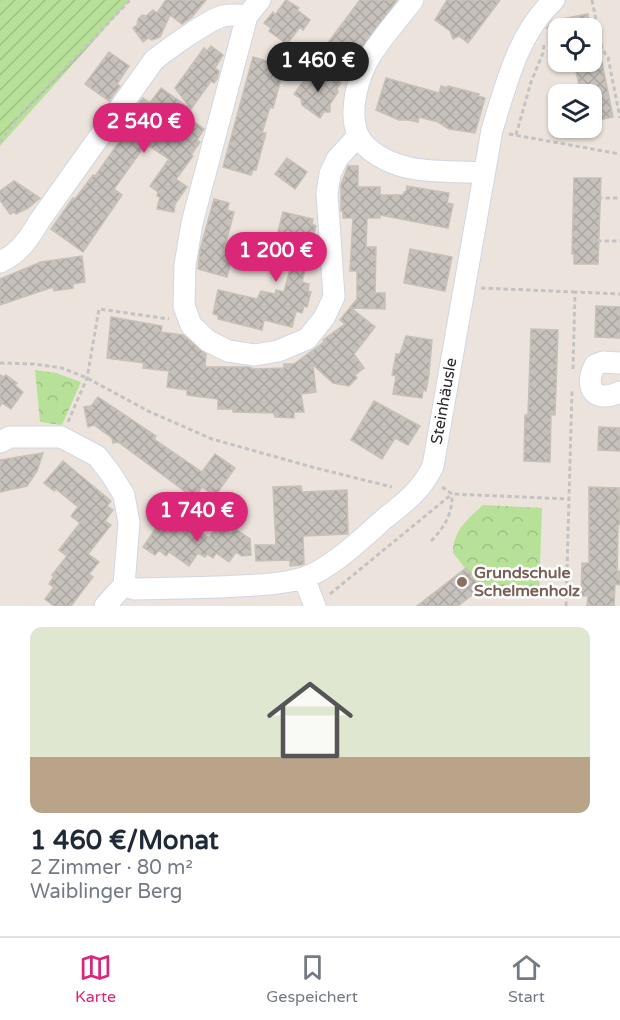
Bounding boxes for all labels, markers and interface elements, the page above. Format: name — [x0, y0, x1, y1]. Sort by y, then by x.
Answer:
map controls — [548, 18, 602, 138]
button: locate — [548, 18, 602, 72]
pin: 1 460 € — [263, 42, 373, 93]
text: 1 460 € — [281, 49, 355, 73]
button: layers — [548, 84, 602, 138]
pin: 2 540 € — [89, 103, 199, 154]
text: 2 540 € — [107, 110, 181, 134]
pin: 1 200 € — [221, 232, 331, 283]
text: 1 200 € — [239, 239, 313, 263]
street label: Steinhäusle — [427, 356, 461, 446]
pin: 1 740 € — [142, 492, 252, 543]
text: 1 740 € — [160, 499, 234, 523]
place label: Grundschule Schelmenholz — [474, 563, 580, 601]
marker: Grundschule Schelmenholz — [455, 575, 469, 589]
icon: home — [256, 666, 364, 774]
text: 1 460 €/Monat — [30, 825, 219, 856]
text: 2 Zimmer · 80 m² — [30, 856, 193, 880]
text: Waiblinger Berg — [30, 880, 182, 904]
tab: Karte — [75, 951, 116, 1007]
tab: Gespeichert — [266, 951, 358, 1007]
tab: Start — [508, 951, 545, 1007]

